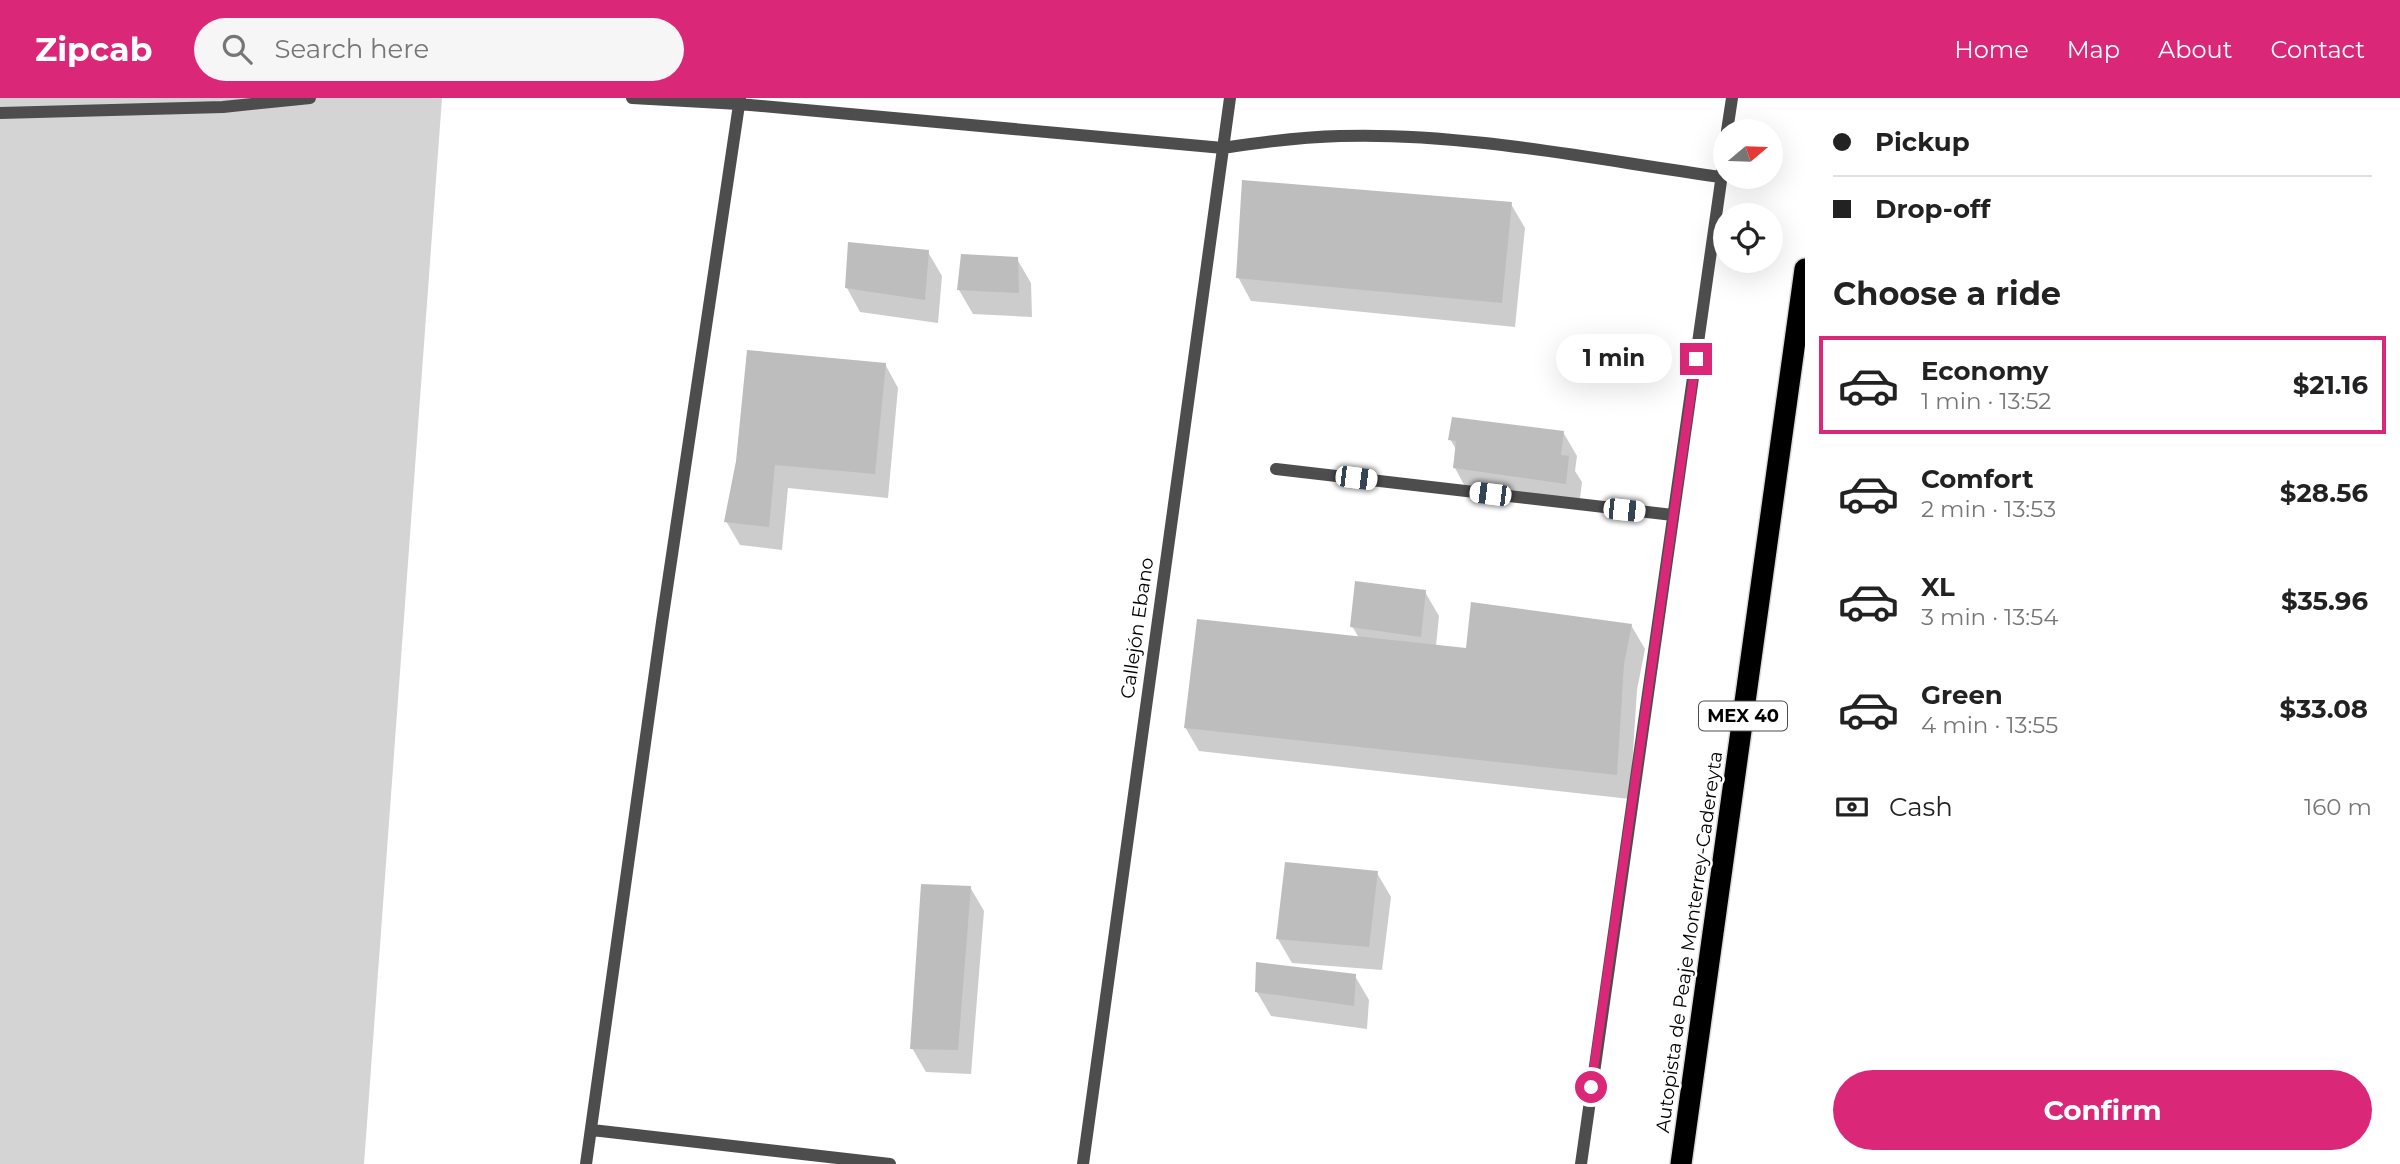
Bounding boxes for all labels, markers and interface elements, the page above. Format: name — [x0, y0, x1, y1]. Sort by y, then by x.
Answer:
search box — [194, 18, 684, 81]
text: Zipcab — [35, 29, 152, 69]
icon: search — [218, 30, 256, 68]
text: Search here — [274, 33, 429, 65]
text: Home — [1954, 35, 2029, 64]
text: Map — [2067, 35, 2120, 64]
text: About — [2158, 35, 2232, 64]
text: Contact — [2270, 35, 2365, 64]
north arrow — [1713, 119, 1783, 189]
map controls — [1713, 119, 1783, 273]
text: Pickup — [1875, 126, 1970, 158]
text: Drop-off — [1875, 193, 1990, 225]
button: locate — [1713, 203, 1783, 273]
text: Choose a ride — [1833, 274, 2061, 313]
callout: 1 min — [1556, 334, 1672, 384]
route end — [1680, 343, 1712, 375]
text: 1 min — [1583, 344, 1645, 372]
icon: car — [1837, 354, 1900, 417]
text: Economy — [1921, 355, 2048, 387]
text: $21.16 — [2293, 369, 2368, 401]
text: 1 min · 13:52 — [1921, 387, 2051, 415]
icon: car — [1837, 462, 1900, 525]
text: Comfort — [1921, 463, 2033, 495]
car — [1334, 465, 1379, 491]
text: $28.56 — [2280, 477, 2368, 509]
car — [1468, 481, 1513, 507]
text: 2 min · 13:53 — [1921, 495, 2056, 523]
car — [1603, 497, 1646, 523]
street label: Callejón Ebano — [1116, 556, 1158, 700]
icon: car — [1837, 570, 1900, 633]
text: XL — [1921, 571, 1955, 603]
text: $35.96 — [2281, 585, 2368, 617]
text: 3 min · 13:54 — [1921, 603, 2058, 631]
icon: car — [1837, 678, 1900, 741]
text: Green — [1921, 679, 2003, 711]
text: $33.08 — [2280, 693, 2368, 725]
road number: MEX 40 — [1699, 702, 1787, 730]
text: 4 min · 13:55 — [1921, 711, 2058, 739]
street label: Autopista de Peaje Monterrey-Cadereyta — [1651, 750, 1727, 1134]
icon: cash — [1833, 788, 1871, 826]
text: Cash — [1889, 791, 1953, 823]
text: 160 m — [2304, 793, 2372, 821]
button: Confirm — [1833, 1070, 2372, 1150]
route start — [1575, 1071, 1607, 1103]

